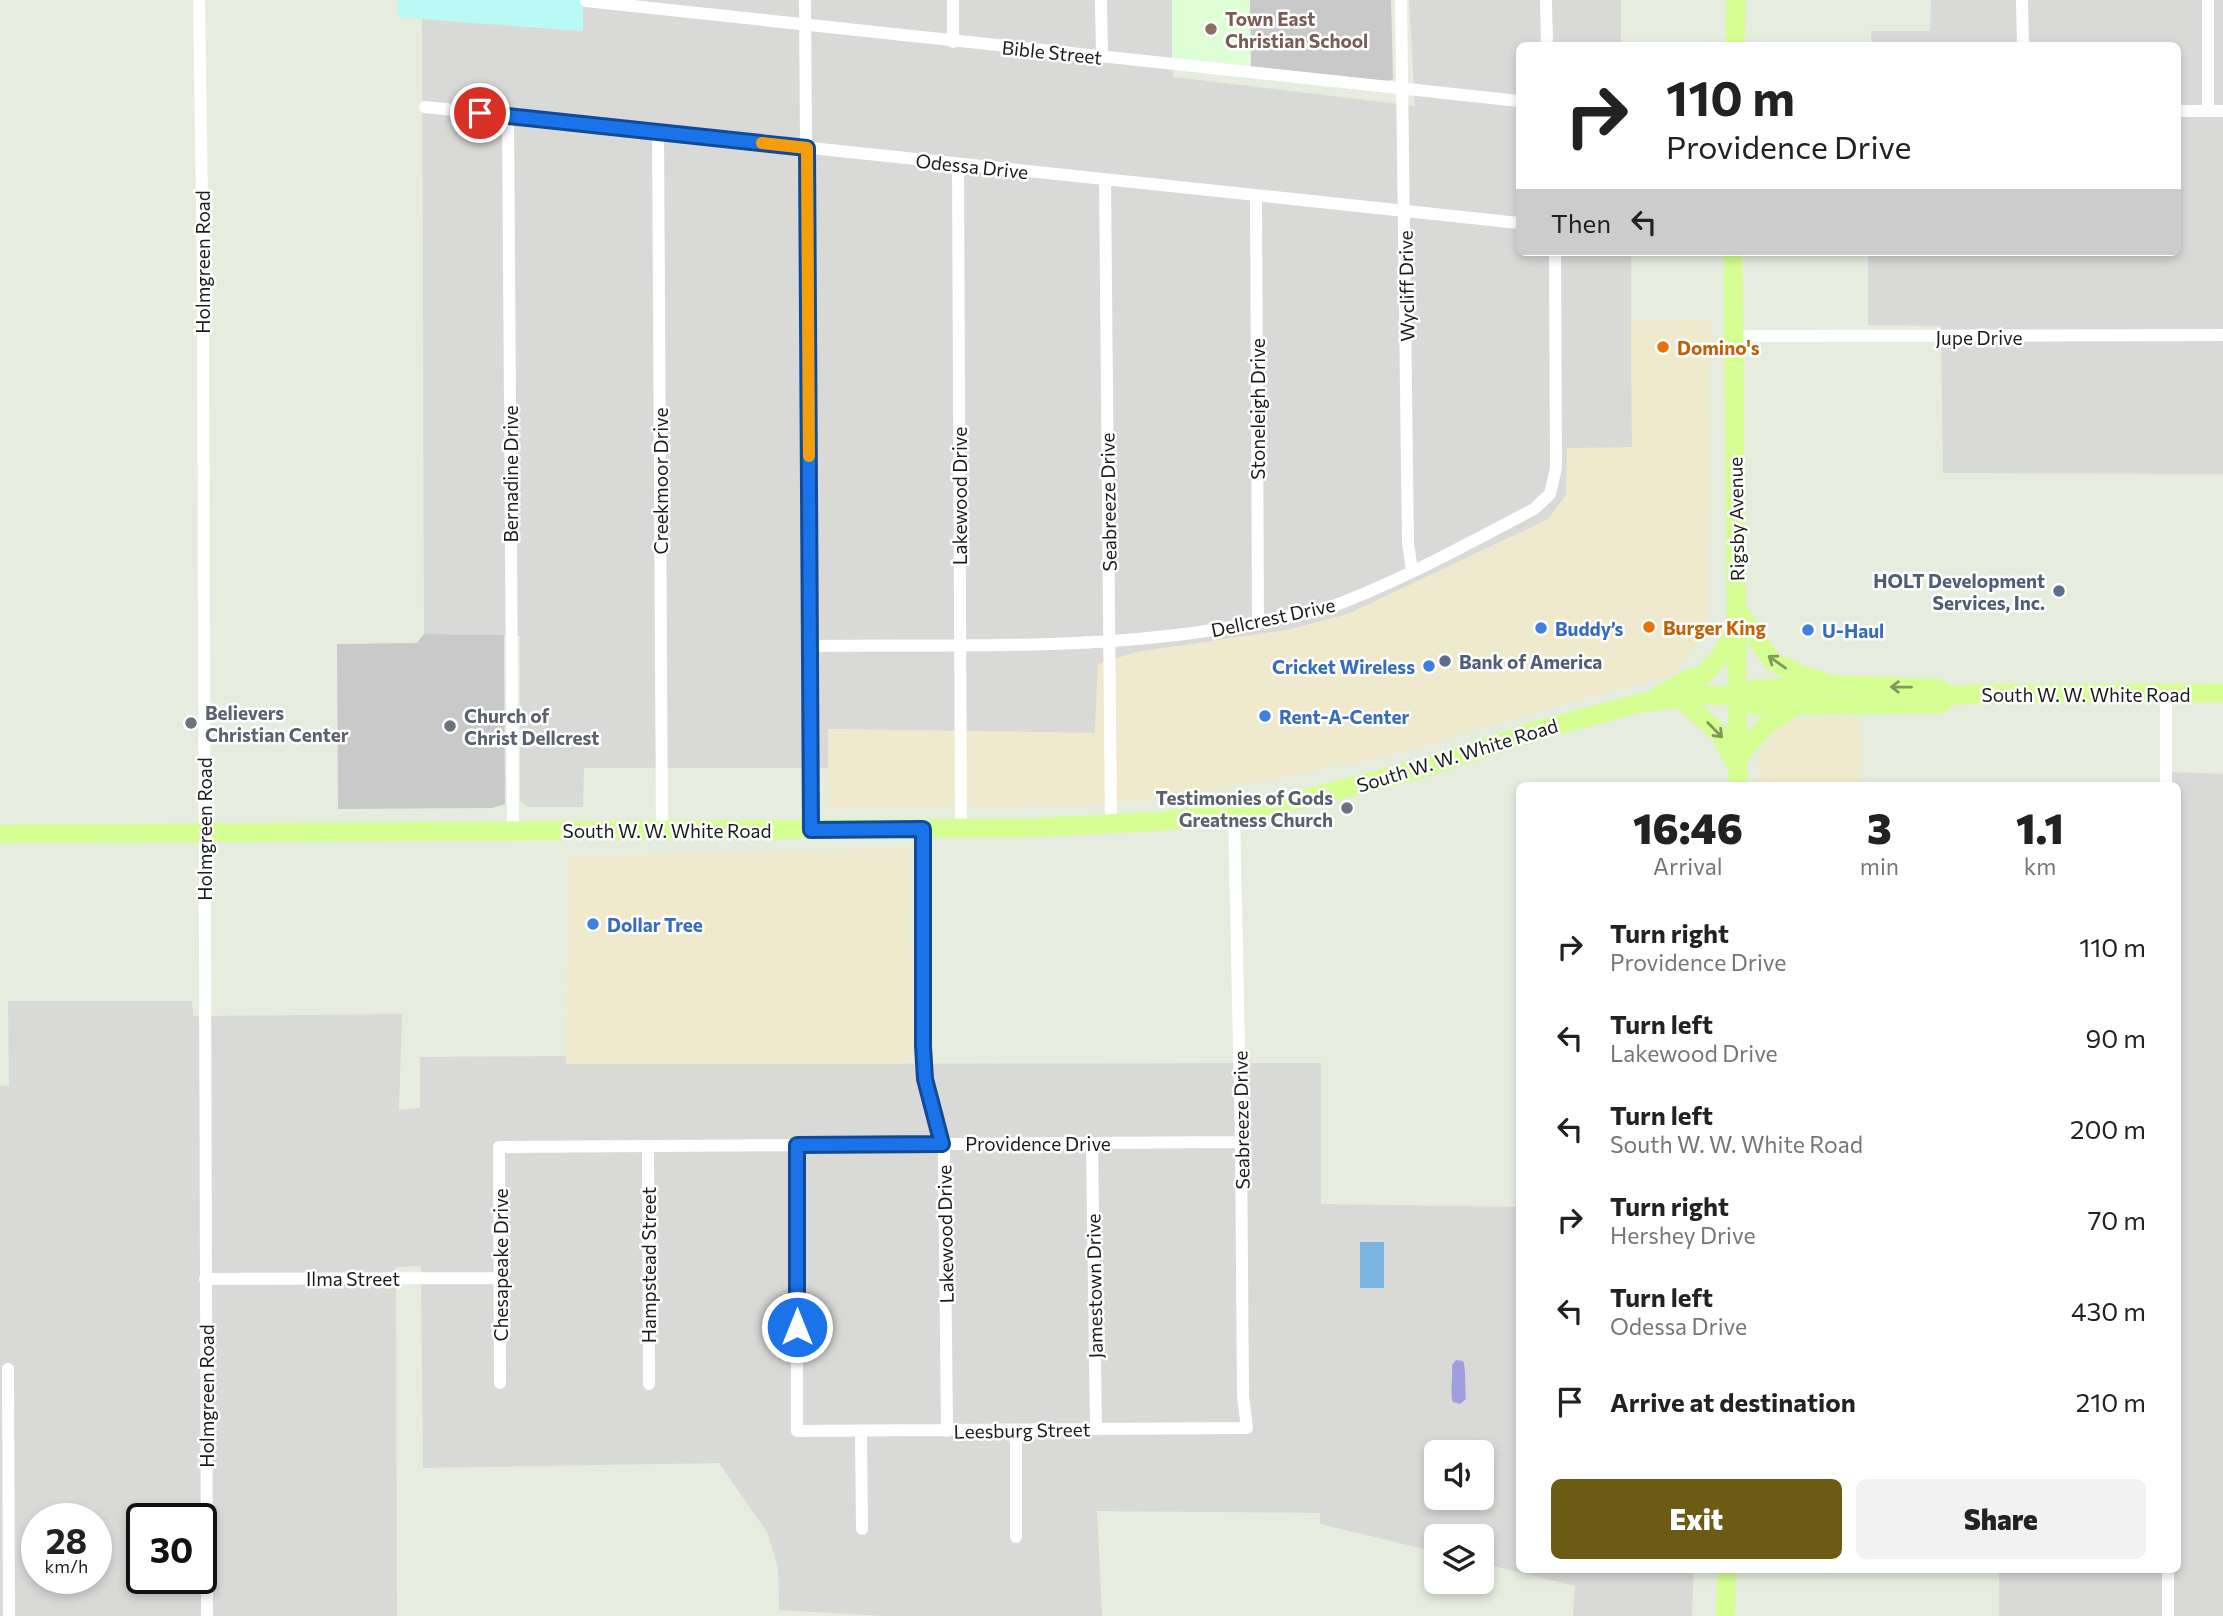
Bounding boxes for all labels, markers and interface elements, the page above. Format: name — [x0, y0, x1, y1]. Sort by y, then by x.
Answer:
place label: Town East Christian School — [1225, 7, 1368, 52]
marker: Town East Christian School — [1203, 21, 1219, 37]
street label: Bible Street — [1001, 35, 1103, 69]
text: 110 m — [1666, 66, 1795, 126]
icon: right — [1551, 70, 1642, 161]
pin — [450, 83, 510, 143]
icon: arrive — [461, 94, 499, 132]
text: Providence Drive — [1666, 126, 1911, 166]
street label: Odessa Drive — [914, 149, 1030, 183]
street label: Holmgreen Road — [191, 190, 214, 334]
icon: left — [1625, 203, 1663, 241]
text: Then — [1551, 207, 1611, 238]
street label: Wycliff Drive — [1394, 230, 1418, 342]
street label: Jupe Drive — [1936, 326, 2022, 349]
place label: Domino's — [1677, 336, 1760, 359]
street label: Stoneleigh Drive — [1246, 338, 1269, 480]
marker: Domino's — [1655, 339, 1671, 355]
street label: Bernadine Drive — [499, 405, 522, 543]
street label: Creekmoor Drive — [649, 407, 672, 555]
street label: Lakewood Drive — [948, 427, 971, 565]
street label: Seabreeze Drive — [1095, 432, 1121, 572]
street label: Rigsby Avenue — [1723, 457, 1749, 581]
place label: HOLT Development Services, Inc. — [1873, 569, 2045, 614]
marker: HOLT Development Services, Inc. — [2051, 583, 2067, 599]
street label: Dellcrest Drive — [1209, 593, 1337, 641]
place label: Burger King — [1663, 616, 1767, 639]
place label: Buddy’s — [1555, 617, 1624, 640]
marker: Burger King — [1641, 619, 1657, 635]
place label: U-Haul — [1822, 619, 1884, 642]
marker: Buddy’s — [1533, 620, 1549, 636]
marker: U-Haul — [1800, 622, 1816, 638]
place label: Bank of America — [1459, 650, 1602, 673]
marker: Bank of America — [1437, 653, 1453, 669]
place label: Cricket Wireless — [1272, 655, 1415, 678]
one-way arrow — [1768, 655, 1787, 670]
marker: Cricket Wireless — [1421, 658, 1437, 674]
one-way arrow — [1890, 681, 1913, 694]
street label: South W. W. White Road — [1982, 683, 2190, 706]
place label: Believers Christian Center — [205, 701, 349, 746]
place label: Church of Christ Dellcrest — [464, 704, 599, 749]
place label: Rent-A-Center — [1279, 705, 1409, 728]
marker: Rent-A-Center — [1257, 708, 1273, 724]
street label: South W. W. White Road — [1354, 713, 1560, 797]
marker: Believers Christian Center — [183, 715, 199, 731]
marker: Church of Christ Dellcrest — [442, 718, 458, 734]
one-way arrow — [1707, 721, 1723, 739]
street label: Holmgreen Road — [193, 757, 216, 901]
place label: Testimonies of Gods Greatness Church — [1156, 786, 1333, 831]
marker: Testimonies of Gods Greatness Church — [1339, 800, 1355, 816]
text: 16:46 — [1633, 801, 1743, 853]
text: 3 — [1867, 801, 1892, 853]
text: 1.1 — [2016, 801, 2064, 853]
street label: South W. W. White Road — [563, 819, 771, 842]
text: Arrival — [1653, 852, 1723, 880]
text: min — [1860, 852, 1899, 880]
text: km — [2024, 852, 2056, 880]
place label: Dollar Tree — [607, 913, 703, 936]
marker: Dollar Tree — [585, 916, 601, 932]
text: Turn right — [1610, 917, 1729, 948]
icon: right — [1551, 928, 1589, 966]
text: 110 m — [2079, 931, 2146, 962]
text: Providence Drive — [1610, 948, 1786, 976]
text: Turn left — [1610, 1008, 1713, 1039]
icon: left — [1551, 1019, 1589, 1057]
text: 90 m — [2086, 1022, 2146, 1053]
text: Lakewood Drive — [1610, 1039, 1778, 1067]
street label: Seabreeze Drive — [1228, 1050, 1254, 1190]
text: Turn left — [1610, 1099, 1713, 1130]
icon: left — [1551, 1110, 1589, 1148]
text: 200 m — [2070, 1113, 2146, 1144]
text: South W. W. White Road — [1610, 1130, 1863, 1158]
street label: Providence Drive — [965, 1132, 1111, 1155]
street label: Lakewood Drive — [932, 1165, 958, 1303]
street label: Hampstead Street — [637, 1187, 660, 1343]
street label: Chesapeake Drive — [489, 1188, 512, 1342]
text: Turn right — [1610, 1190, 1729, 1221]
icon: right — [1551, 1201, 1589, 1239]
text: 70 m — [2088, 1204, 2146, 1235]
street label: Jamestown Drive — [1081, 1213, 1107, 1359]
text: Hershey Drive — [1610, 1221, 1756, 1249]
street label: Ilma Street — [306, 1267, 400, 1290]
text: Turn left — [1610, 1281, 1713, 1312]
position arrow — [760, 1290, 834, 1364]
icon: left — [1551, 1292, 1589, 1330]
text: 430 m — [2071, 1295, 2146, 1326]
text: Odessa Drive — [1610, 1312, 1747, 1340]
street label: Holmgreen Road — [195, 1324, 218, 1468]
icon: arrive — [1551, 1383, 1589, 1421]
text: Arrive at destination — [1610, 1386, 1856, 1417]
text: 210 m — [2076, 1386, 2146, 1417]
street label: Leesburg Street — [953, 1417, 1091, 1443]
map controls — [1424, 1440, 1494, 1594]
button: sound — [1424, 1440, 1494, 1510]
button: Exit — [1551, 1479, 1842, 1559]
button: Share — [1856, 1479, 2146, 1559]
speed limit sign: 30 — [126, 1503, 217, 1594]
text: 28 — [46, 1518, 87, 1561]
button: layers — [1424, 1524, 1494, 1594]
text: km/h — [45, 1555, 88, 1577]

